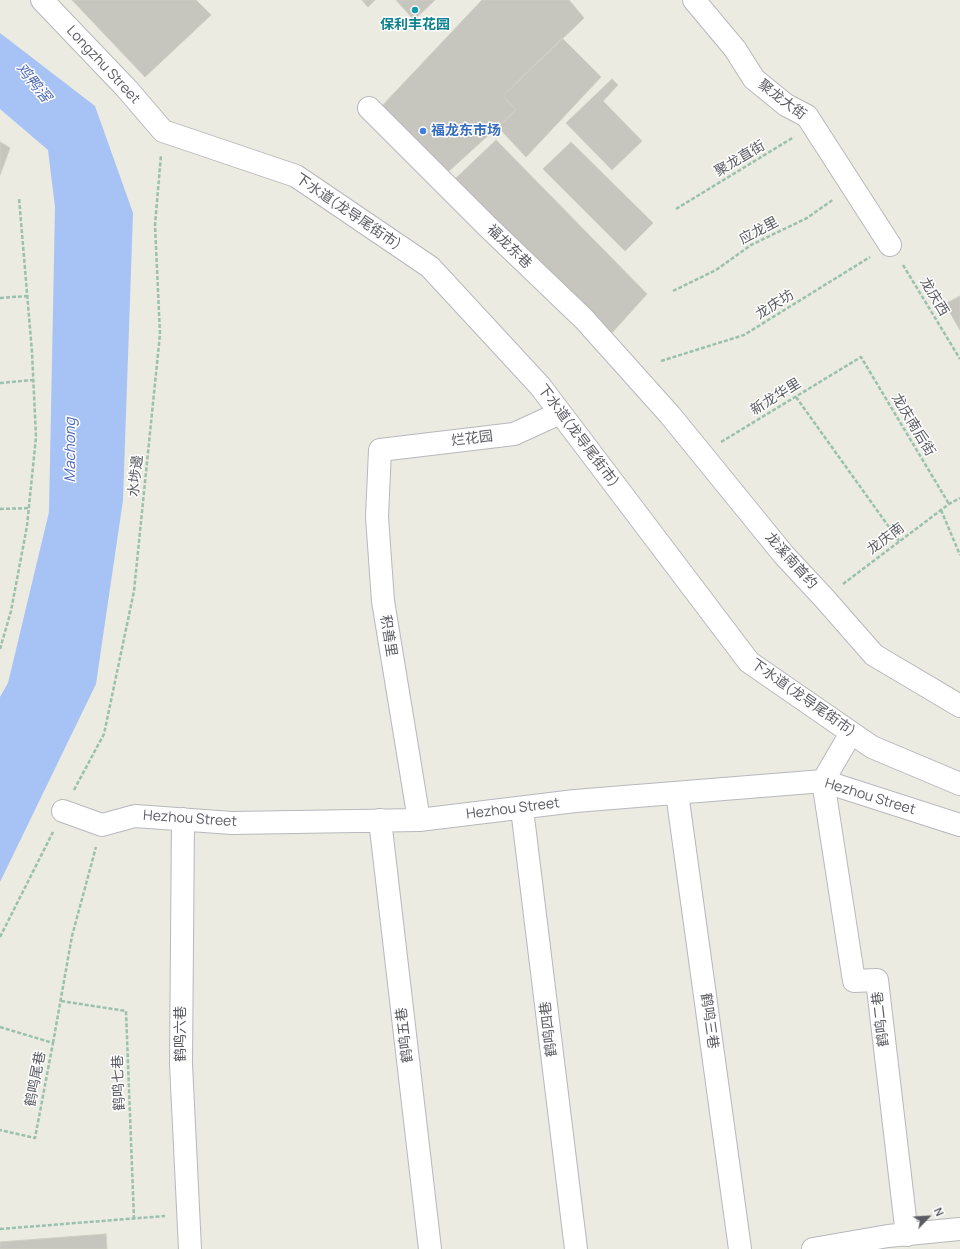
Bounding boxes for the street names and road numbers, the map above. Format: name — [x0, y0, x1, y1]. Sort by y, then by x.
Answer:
street label: Longzhu Street — [63, 23, 143, 107]
street label: 聚龙大街 — [755, 76, 809, 124]
street label: 聚龙直街 — [712, 137, 768, 181]
street label: 下水道(龙导尾街市) — [292, 170, 404, 254]
street label: 应龙里 — [737, 214, 781, 248]
street label: 福龙东巷 — [483, 222, 535, 272]
street label: 龙庆西 — [916, 275, 952, 319]
street label: 龙庆坊 — [753, 287, 797, 323]
street label: 新龙华里 — [748, 375, 804, 419]
street label: 下水道(龙导尾街市) — [534, 381, 622, 491]
street label: 龙庆南后街 — [888, 391, 938, 459]
street label: 烂花园 — [450, 428, 494, 450]
street label: 水埗邊 — [125, 454, 147, 498]
street label: 龙庆南 — [864, 520, 908, 558]
street label: 龙溪南首约 — [761, 529, 821, 593]
street label: 积善里 — [376, 614, 400, 658]
street label: 下水道(龙导尾街市) — [747, 656, 859, 740]
street label: Hezhou Street — [823, 775, 917, 819]
street label: Hezhou Street — [465, 795, 561, 823]
street label: Hezhou Street — [143, 807, 237, 831]
street label: 鹤鸣二巷 — [869, 990, 893, 1048]
street label: 鹤鸣三巷 — [697, 992, 721, 1050]
street label: 鹤鸣四巷 — [537, 1000, 561, 1058]
street label: 鹤鸣六巷 — [173, 1006, 189, 1062]
street label: 鹤鸣五巷 — [393, 1006, 417, 1064]
street label: 鹤鸣尾巷 — [22, 1050, 50, 1108]
street label: 鹤鸣七巷 — [110, 1055, 128, 1111]

